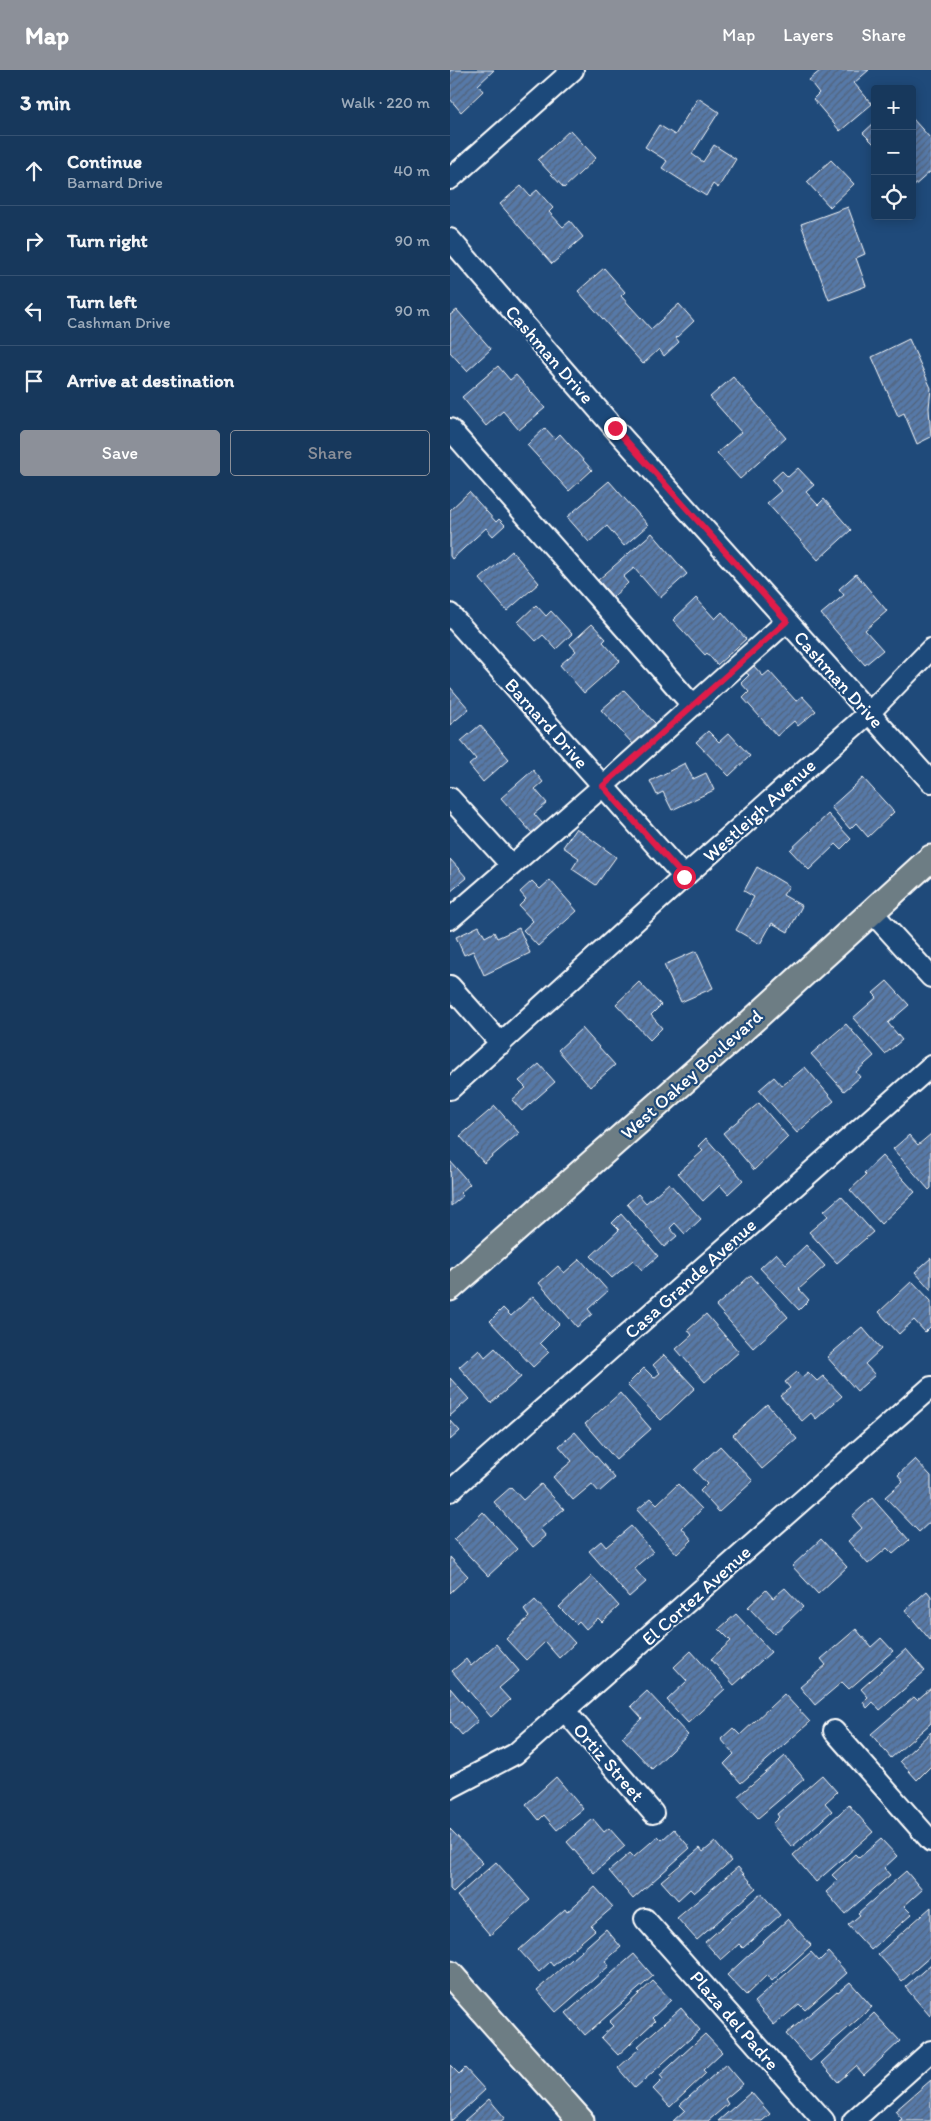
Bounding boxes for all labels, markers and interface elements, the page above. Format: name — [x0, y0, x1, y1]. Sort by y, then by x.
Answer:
text: Map — [25, 21, 69, 50]
text: Map — [722, 24, 755, 46]
text: Layers — [783, 24, 833, 46]
text: Share — [861, 24, 906, 46]
map controls — [871, 85, 916, 220]
button: + — [871, 85, 916, 130]
text: 3 min — [20, 90, 70, 115]
text: Walk · 220 m — [341, 93, 430, 112]
button: − — [871, 130, 916, 175]
text: Continue — [67, 150, 142, 173]
icon: ahead — [20, 157, 48, 185]
text: 40 m — [393, 161, 430, 180]
text: Barnard Drive — [67, 173, 163, 192]
button: locate — [871, 175, 916, 220]
icon: right — [20, 227, 48, 255]
text: Turn right — [67, 229, 148, 252]
text: 90 m — [395, 231, 430, 250]
text: Turn left — [67, 290, 137, 313]
icon: left — [20, 297, 48, 325]
street label: Cashman Drive — [501, 300, 599, 408]
text: 90 m — [395, 301, 430, 320]
text: Cashman Drive — [67, 313, 171, 332]
icon: arrive — [20, 367, 48, 395]
text: Arrive at destination — [67, 369, 234, 392]
route end — [604, 417, 627, 440]
button: Save — [20, 430, 220, 476]
button: Share — [230, 430, 430, 476]
street label: Cashman Drive — [789, 626, 888, 733]
street label: Barnard Drive — [500, 673, 593, 773]
street label: Westleigh Avenue — [698, 754, 820, 867]
route start — [673, 866, 696, 889]
street label: West Oakey Boulevard — [616, 1005, 767, 1144]
street label: Casa Grande Avenue — [620, 1213, 761, 1344]
street label: El Cortez Avenue — [637, 1540, 756, 1650]
street label: Ortiz Street — [568, 1718, 649, 1806]
street label: Plaza del Padre — [685, 1966, 784, 2075]

